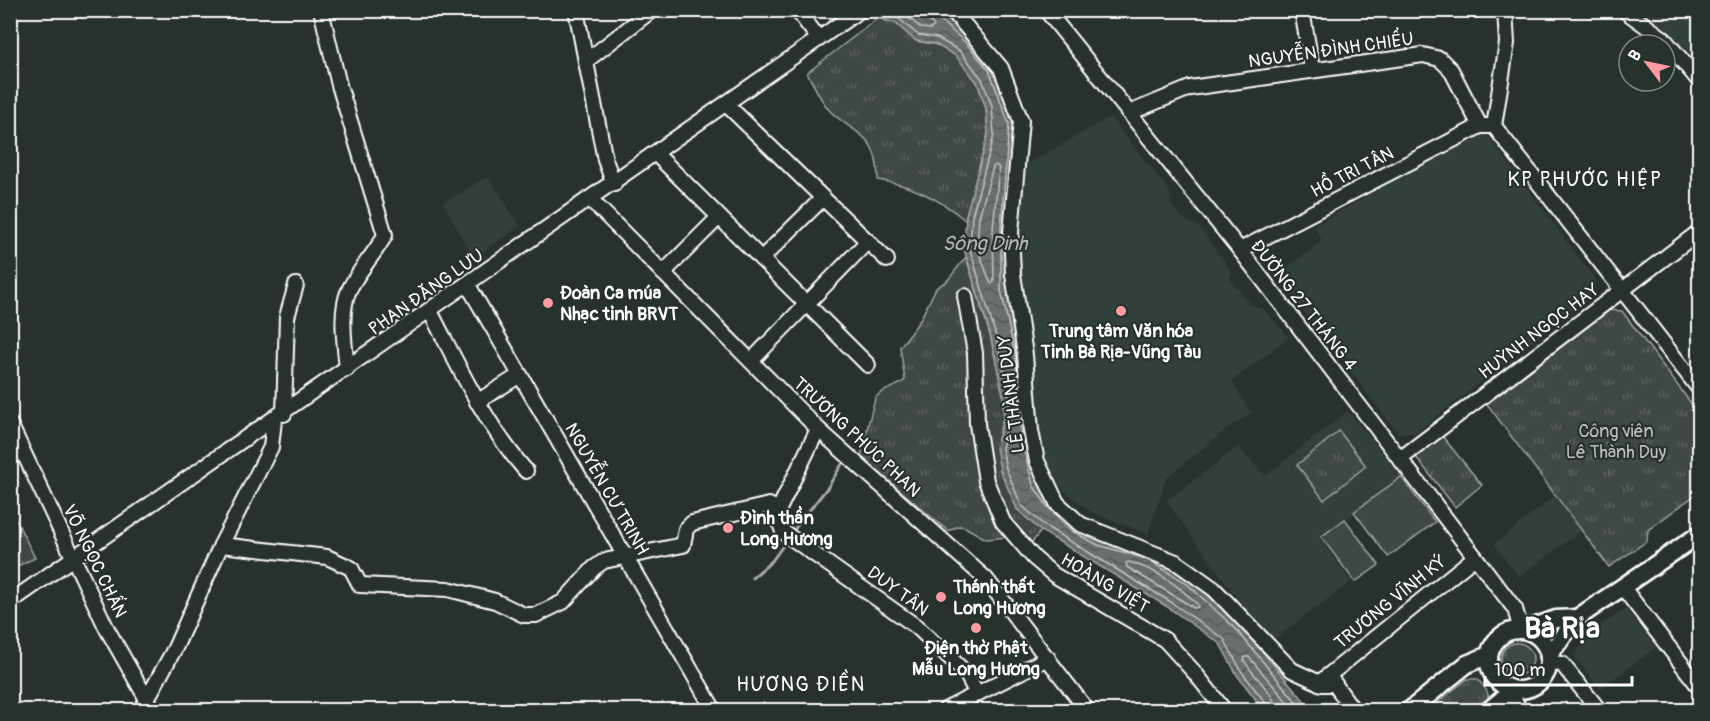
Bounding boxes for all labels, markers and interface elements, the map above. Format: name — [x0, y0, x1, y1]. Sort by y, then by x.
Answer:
street label: NGUYỄN ĐÌNH CHIỂU — [1247, 25, 1415, 73]
north arrow — [1617, 33, 1677, 93]
text: B — [1624, 46, 1646, 65]
street label: HỒ TRI TÂN — [1306, 139, 1398, 203]
district label: KP PHƯỚC HIỆP — [1507, 167, 1663, 192]
water label: Sông Dinh — [943, 231, 1029, 256]
street label: ĐƯỜNG 27 THÁNG 4 — [1245, 235, 1362, 376]
street label: PHAN ĐĂNG LƯU — [364, 244, 488, 341]
street label: HUỲNH NGỌC HAY — [1474, 278, 1605, 384]
place label: Đoàn Ca múa Nhạc tỉnh BRVT — [560, 282, 678, 326]
marker: Đoàn Ca múa Nhạc tỉnh BRVT — [541, 296, 555, 310]
marker: Trung tâm Văn hóa Tỉnh Bà Rịa-Vũng Tàu — [1114, 304, 1128, 318]
place label: Trung tâm Văn hóa Tỉnh Bà Rịa-Vũng Tàu — [1040, 320, 1201, 364]
street label: LÊ THÀNH DUY — [993, 333, 1030, 454]
street label: TRƯƠNG PHÚC PHAN — [788, 372, 925, 503]
street label: NGUYỄN CƯ TRINH — [559, 418, 656, 559]
park label: Công viên Lê Thành Duy — [1566, 420, 1667, 464]
street label: VÕ NGỌC CHẤN — [57, 500, 134, 622]
place label: Đình thần Long Hương — [740, 505, 833, 551]
marker: Đình thần Long Hương — [721, 521, 735, 535]
street label: HOÀNG VIỆT — [1056, 548, 1153, 619]
street label: TRƯƠNG VĨNH KÝ — [1330, 550, 1452, 654]
street label: DUY TÂN — [862, 561, 933, 621]
place label: Thánh thất Long Hương — [952, 575, 1046, 620]
marker: Thánh thất Long Hương — [934, 590, 948, 604]
district label: Bà Rịa — [1524, 610, 1600, 647]
marker: Điện thờ Phật Mẫu Long Hương — [969, 621, 983, 635]
place label: Điện thờ Phật Mẫu Long Hương — [912, 637, 1040, 681]
scale bar — [1485, 649, 1632, 687]
text: 100 m — [1494, 659, 1546, 682]
district label: HƯƠNG ĐIỀN — [736, 669, 866, 697]

